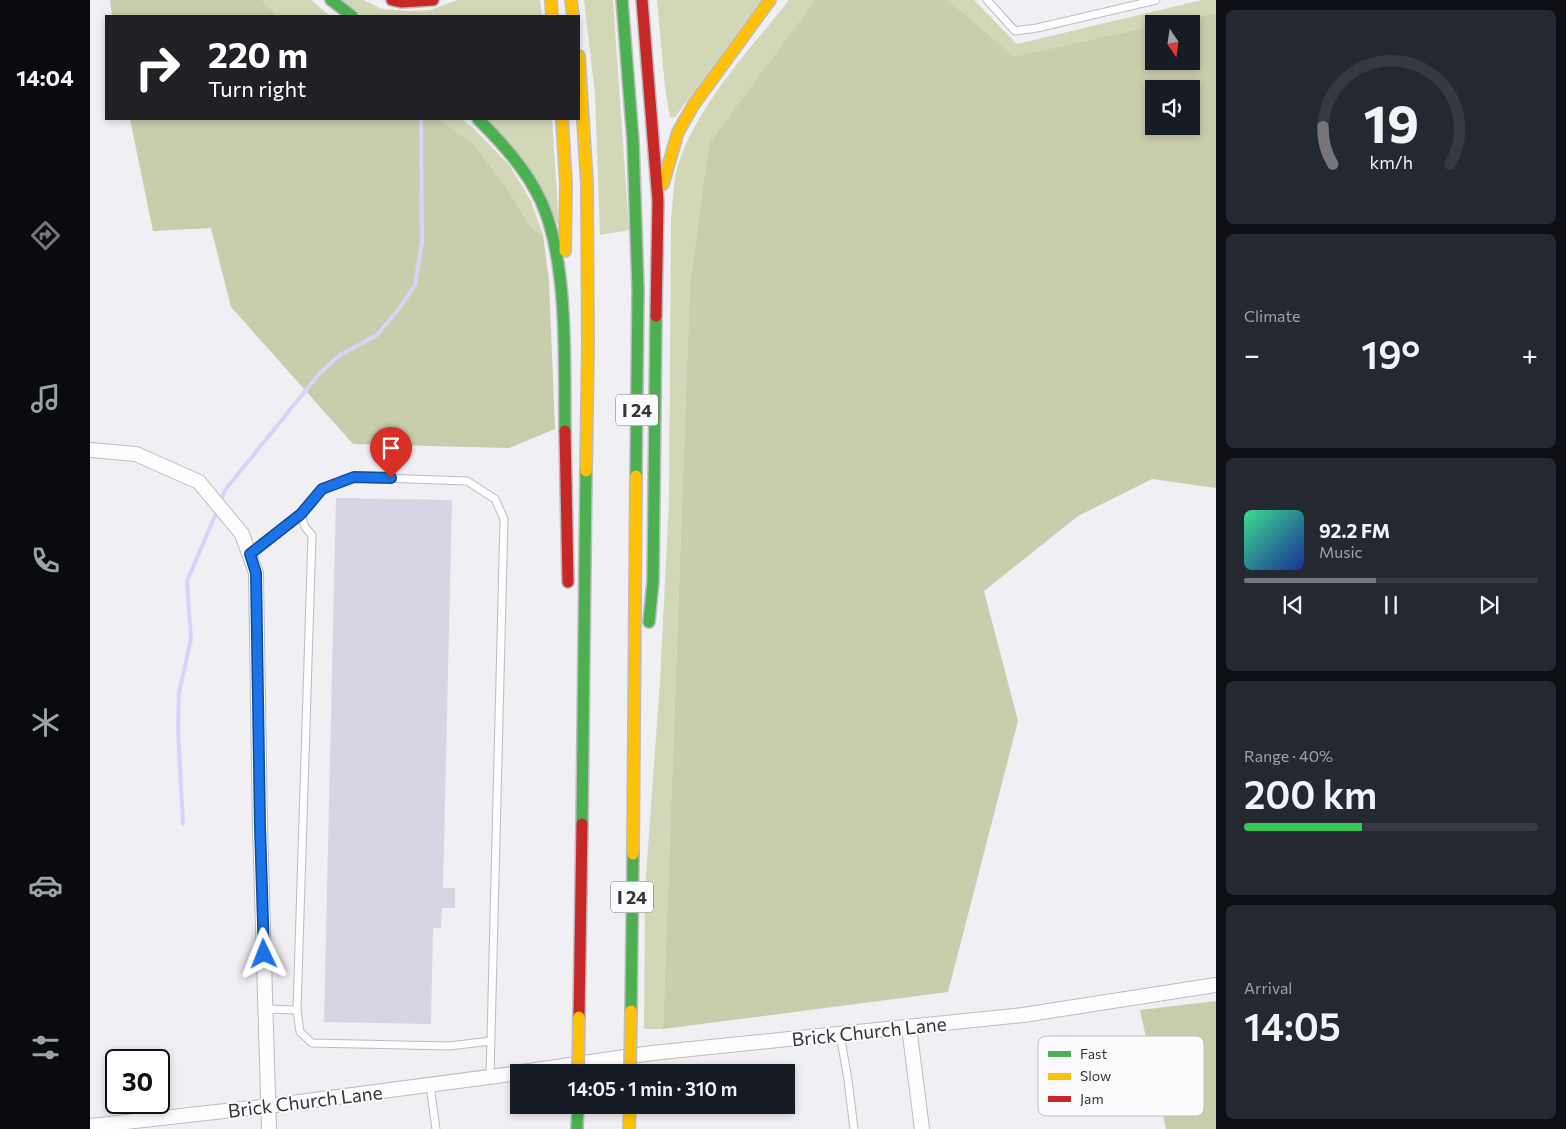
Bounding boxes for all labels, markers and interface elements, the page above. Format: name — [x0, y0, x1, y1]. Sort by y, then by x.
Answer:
north arrow — [1145, 15, 1200, 70]
map controls — [1145, 15, 1200, 135]
text: 220 m — [208, 32, 308, 75]
icon: right — [125, 35, 190, 100]
text: 14:04 — [16, 64, 74, 91]
text: Turn right — [208, 75, 306, 102]
button: sound — [1145, 80, 1200, 135]
text: 19 — [1363, 90, 1419, 154]
text: km/h — [1369, 151, 1413, 173]
icon: directions — [28, 218, 63, 253]
text: Climate — [1244, 306, 1300, 325]
text: 19° — [1361, 330, 1420, 377]
text: − — [1244, 337, 1260, 371]
text: + — [1522, 337, 1538, 371]
icon: music — [28, 381, 63, 416]
road number: I 24 — [616, 394, 658, 426]
pin — [370, 427, 412, 478]
icon: arrive — [377, 434, 405, 462]
text: 92.2 FM — [1319, 519, 1390, 542]
text: Music — [1319, 542, 1363, 561]
icon: phone — [28, 543, 63, 578]
icon: previous — [1279, 591, 1307, 619]
icon: pause — [1377, 591, 1405, 619]
icon: next — [1475, 591, 1503, 619]
icon: climate — [28, 705, 63, 740]
text: Range · 40% — [1244, 746, 1333, 765]
text: 200 km — [1244, 770, 1377, 817]
icon: car — [28, 868, 63, 903]
road number: I 24 — [611, 882, 653, 912]
position arrow — [237, 927, 289, 979]
text: Arrival — [1244, 978, 1292, 997]
text: 14:05 — [1244, 1002, 1341, 1049]
street label: Brick Church Lane — [790, 1011, 948, 1051]
icon: filters — [28, 1030, 63, 1065]
legend — [1038, 1036, 1204, 1116]
text: Fast — [1080, 1045, 1107, 1062]
speed limit sign: 30 — [105, 1049, 170, 1114]
text: Slow — [1080, 1067, 1111, 1084]
text: 14:05 · 1 min · 310 m — [568, 1077, 737, 1100]
street label: Brick Church Lane — [226, 1080, 384, 1122]
text: Jam — [1080, 1090, 1104, 1107]

